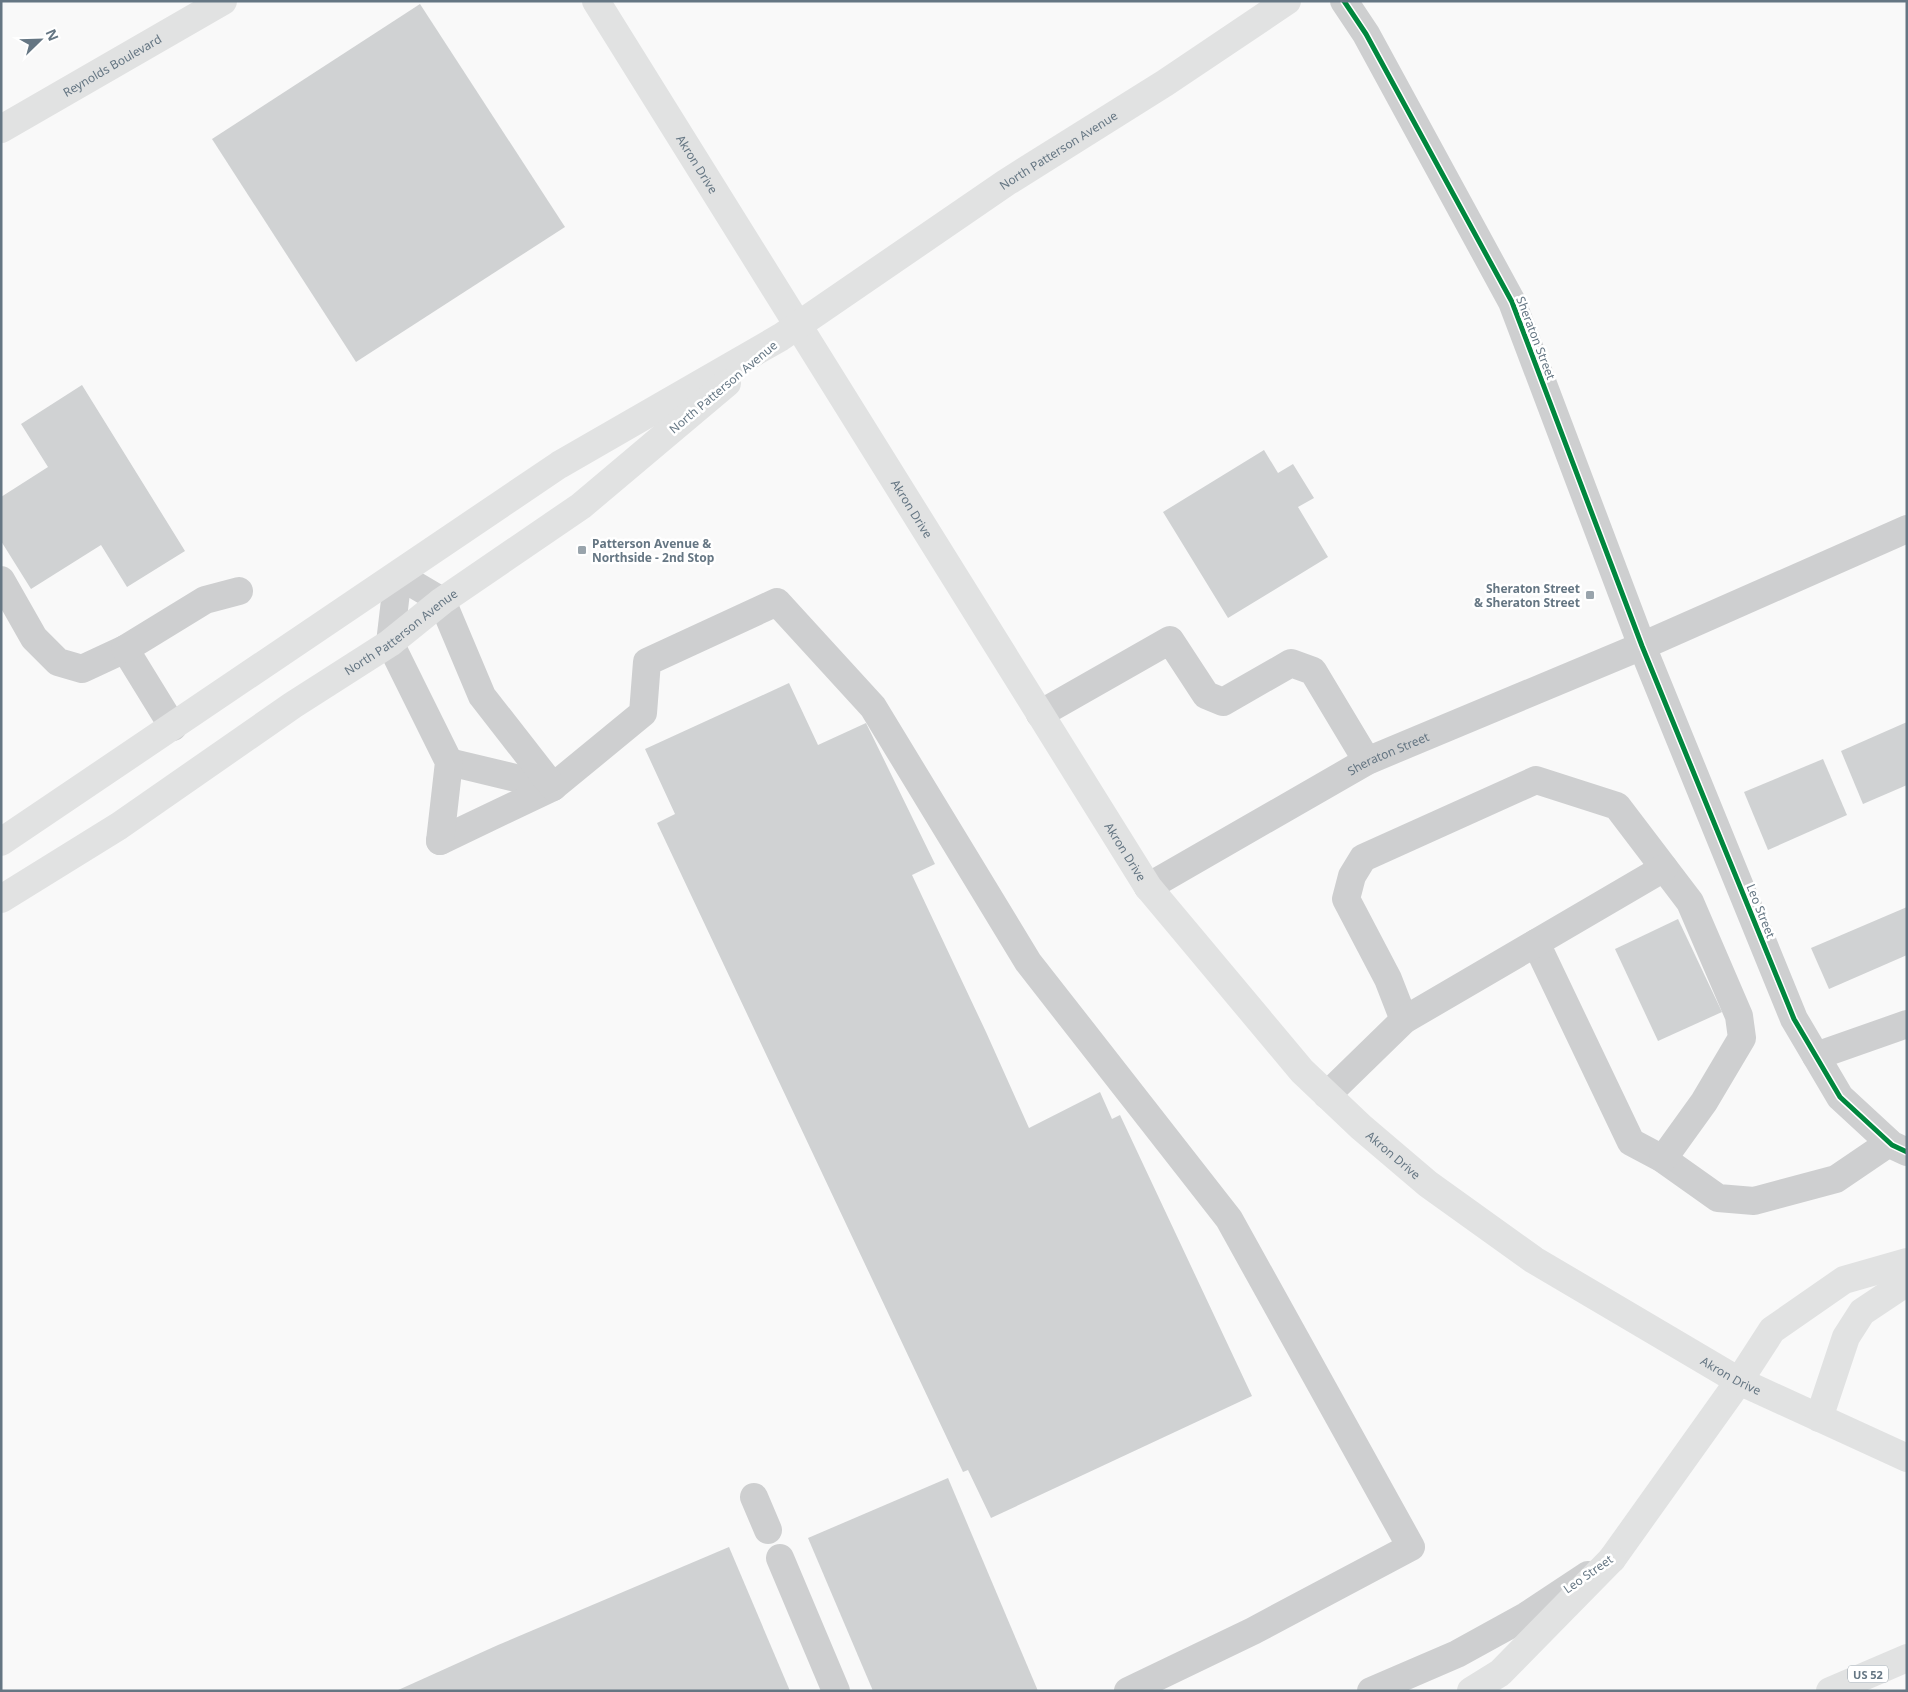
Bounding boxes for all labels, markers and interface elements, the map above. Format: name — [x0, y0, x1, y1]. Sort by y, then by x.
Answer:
north arrow — [15, 15, 65, 65]
text: N — [41, 26, 63, 44]
street label: Reynolds Boulevard — [59, 30, 164, 100]
street label: North Patterson Avenue — [996, 106, 1121, 194]
street label: Akron Drive — [673, 131, 722, 197]
street label: Sheraton Street — [1512, 294, 1560, 383]
street label: North Patterson Avenue — [665, 337, 781, 437]
street label: Akron Drive — [887, 476, 937, 541]
place label: Patterson Avenue & Northside - 2nd Stop — [592, 535, 715, 566]
marker: Patterson Avenue & Northside - 2nd Stop — [576, 544, 588, 556]
place label: Sheraton Street & Sheraton Street — [1474, 580, 1580, 611]
street label: North Patterson Avenue — [341, 585, 461, 679]
marker: Sheraton Street & Sheraton Street — [1584, 589, 1596, 601]
street label: Sheraton Street — [1344, 727, 1432, 779]
street label: Akron Drive — [1101, 819, 1151, 884]
street label: Leo Street — [1742, 881, 1780, 941]
street label: Akron Drive — [1363, 1127, 1425, 1183]
street label: Akron Drive — [1698, 1352, 1764, 1399]
street label: Leo Street — [1560, 1550, 1617, 1597]
road number: US 52 — [1848, 1666, 1888, 1682]

